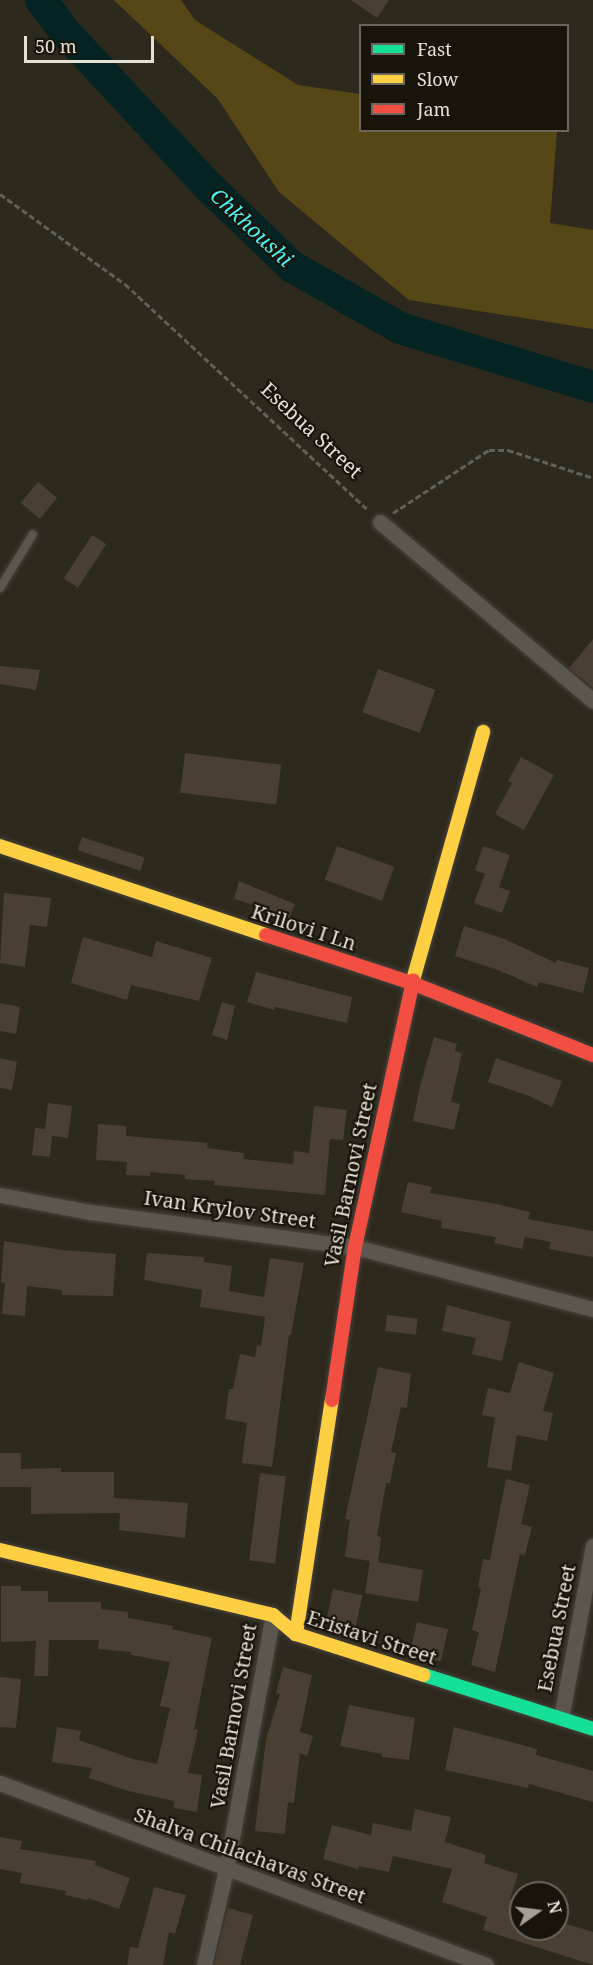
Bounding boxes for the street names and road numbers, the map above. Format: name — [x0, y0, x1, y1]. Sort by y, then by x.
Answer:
street label: Esebua Street — [256, 377, 368, 483]
street label: Krilovi I Ln — [249, 899, 359, 955]
street label: Vasil Barnovi Street — [319, 1081, 381, 1269]
street label: Ivan Krylov Street — [143, 1185, 317, 1233]
street label: Esebua Street — [532, 1562, 580, 1694]
street label: Eristavi Street — [304, 1605, 440, 1669]
street label: Vasil Barnovi Street — [205, 1622, 261, 1810]
street label: Shalva Chilachavas Street — [131, 1802, 369, 1908]

